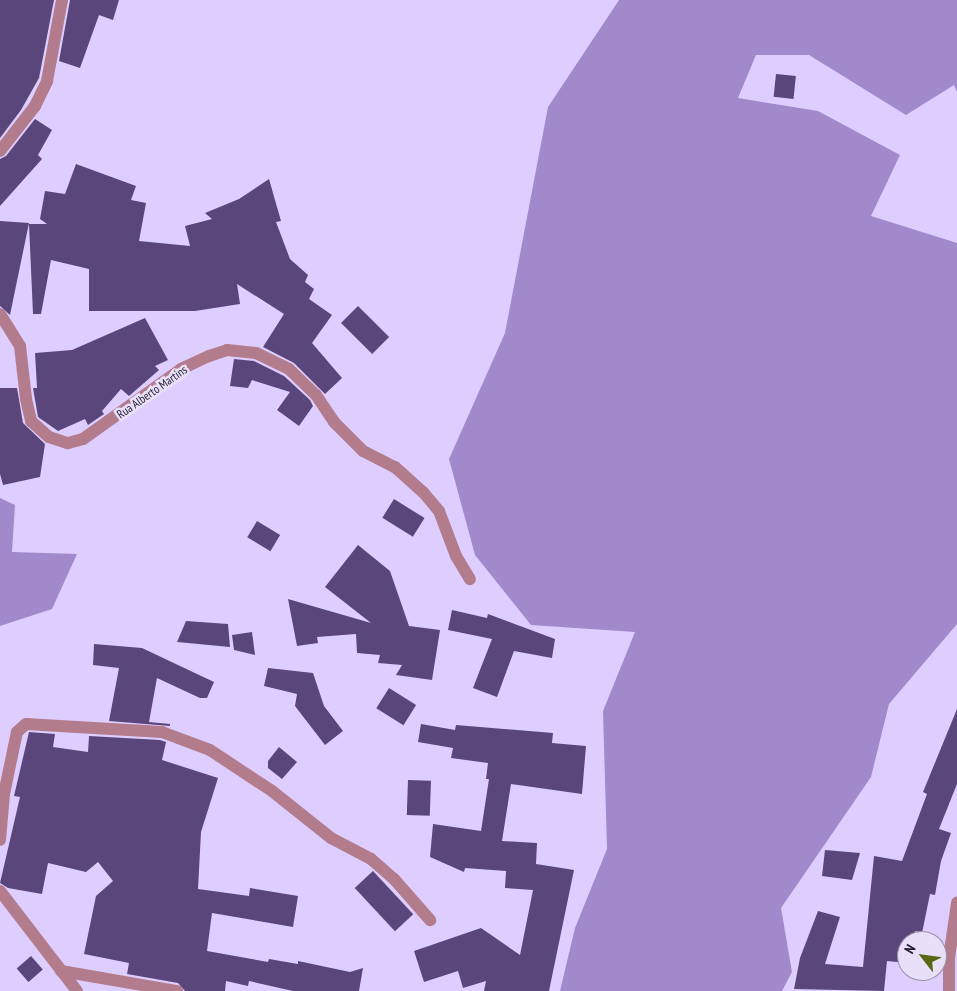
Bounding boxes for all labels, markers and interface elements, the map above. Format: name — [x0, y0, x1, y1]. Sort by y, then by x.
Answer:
street label: Rua Alberto Martins — [114, 362, 190, 422]
north arrow — [897, 931, 947, 981]
text: N — [900, 941, 920, 957]

